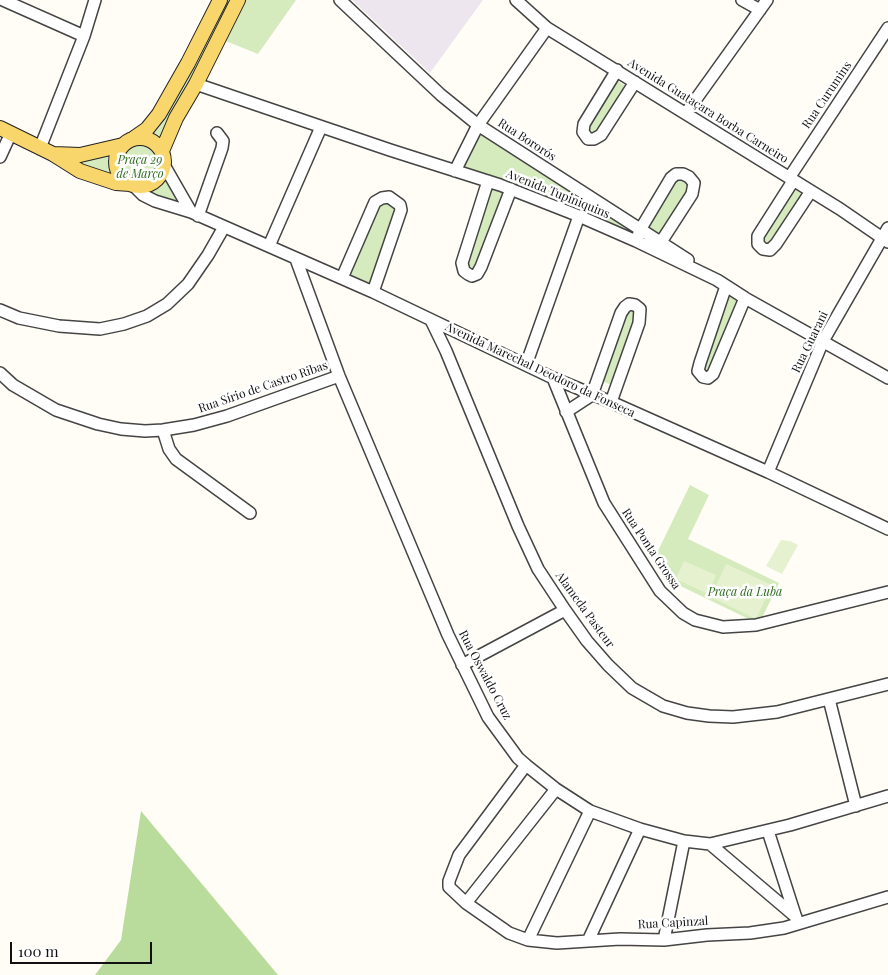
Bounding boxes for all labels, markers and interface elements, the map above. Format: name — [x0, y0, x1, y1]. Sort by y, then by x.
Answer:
street label: Avenida Guataçara Borba Carneiro — [625, 55, 791, 167]
street label: Rua Curumins — [799, 59, 855, 131]
street label: Rua Bororós — [495, 116, 559, 164]
park label: Praça 29 de Março — [117, 153, 163, 181]
street label: Avenida Tupiniquins — [504, 167, 612, 221]
street label: Rua Guarani — [789, 309, 831, 375]
street label: Avenida Marechal Deodoro da Fonseca — [443, 320, 637, 420]
street label: Rua Sírio de Castro Ribas — [196, 358, 330, 416]
street label: Rua Ponta Grossa — [619, 506, 683, 592]
street label: Alameda Pasteur — [553, 569, 617, 651]
park label: Praça da Luba — [708, 585, 782, 599]
street label: Rua Oswaldo Cruz — [455, 628, 515, 722]
street label: Rua Capinzal — [637, 914, 709, 932]
scale bar — [12, 932, 155, 964]
text: 100 m — [18, 941, 59, 961]

